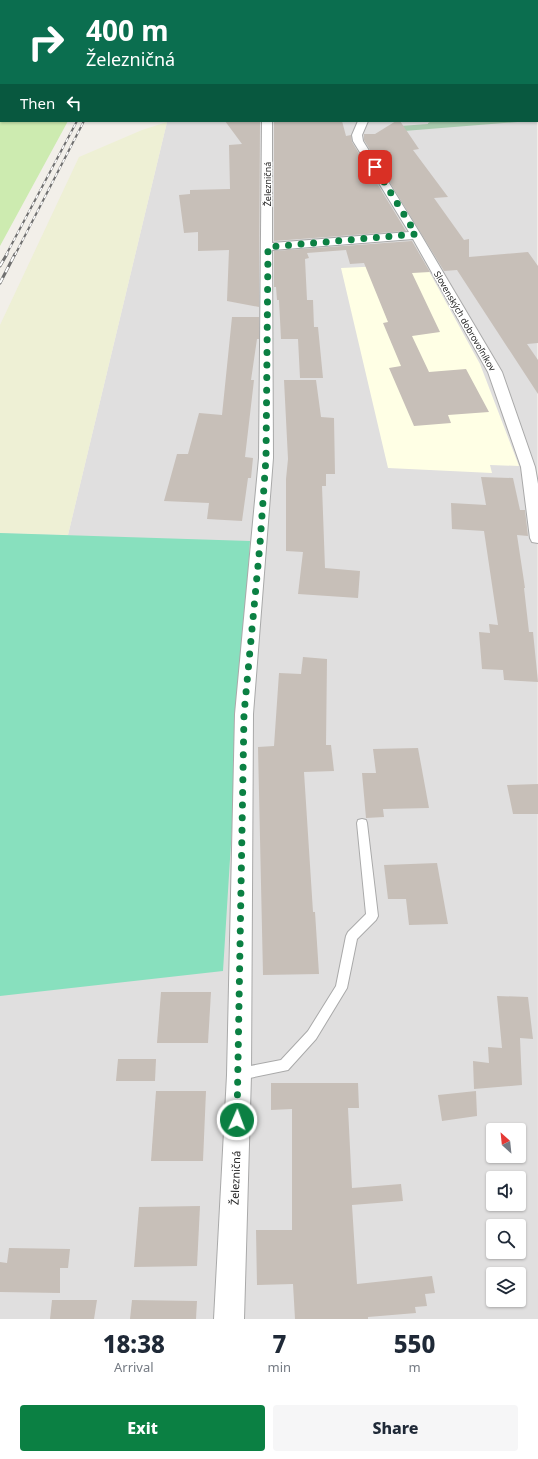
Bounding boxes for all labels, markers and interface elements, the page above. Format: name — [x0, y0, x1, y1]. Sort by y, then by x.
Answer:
text: 400 m — [86, 11, 169, 49]
icon: right — [20, 16, 72, 68]
text: Železničná — [86, 47, 175, 71]
icon: left — [63, 92, 85, 114]
text: Then — [20, 93, 55, 113]
pin — [358, 150, 392, 184]
icon: arrive — [364, 156, 386, 178]
street label: Železničná — [261, 162, 274, 206]
street label: Slovenských dobrovoľníkov — [431, 268, 499, 374]
position arrow — [216, 1099, 258, 1141]
north arrow — [486, 1123, 526, 1163]
map controls — [486, 1123, 526, 1307]
street label: Železničná — [227, 1151, 243, 1205]
button: sound — [486, 1171, 526, 1211]
button: search — [486, 1219, 526, 1259]
button: layers — [486, 1267, 526, 1307]
text: 18:38 — [103, 1327, 165, 1360]
text: 7 — [272, 1327, 286, 1360]
text: 550 — [394, 1327, 435, 1360]
text: Arrival — [114, 1358, 154, 1376]
text: min — [268, 1358, 291, 1376]
text: m — [408, 1358, 421, 1376]
button: Exit — [20, 1405, 265, 1451]
button: Share — [273, 1405, 518, 1451]

